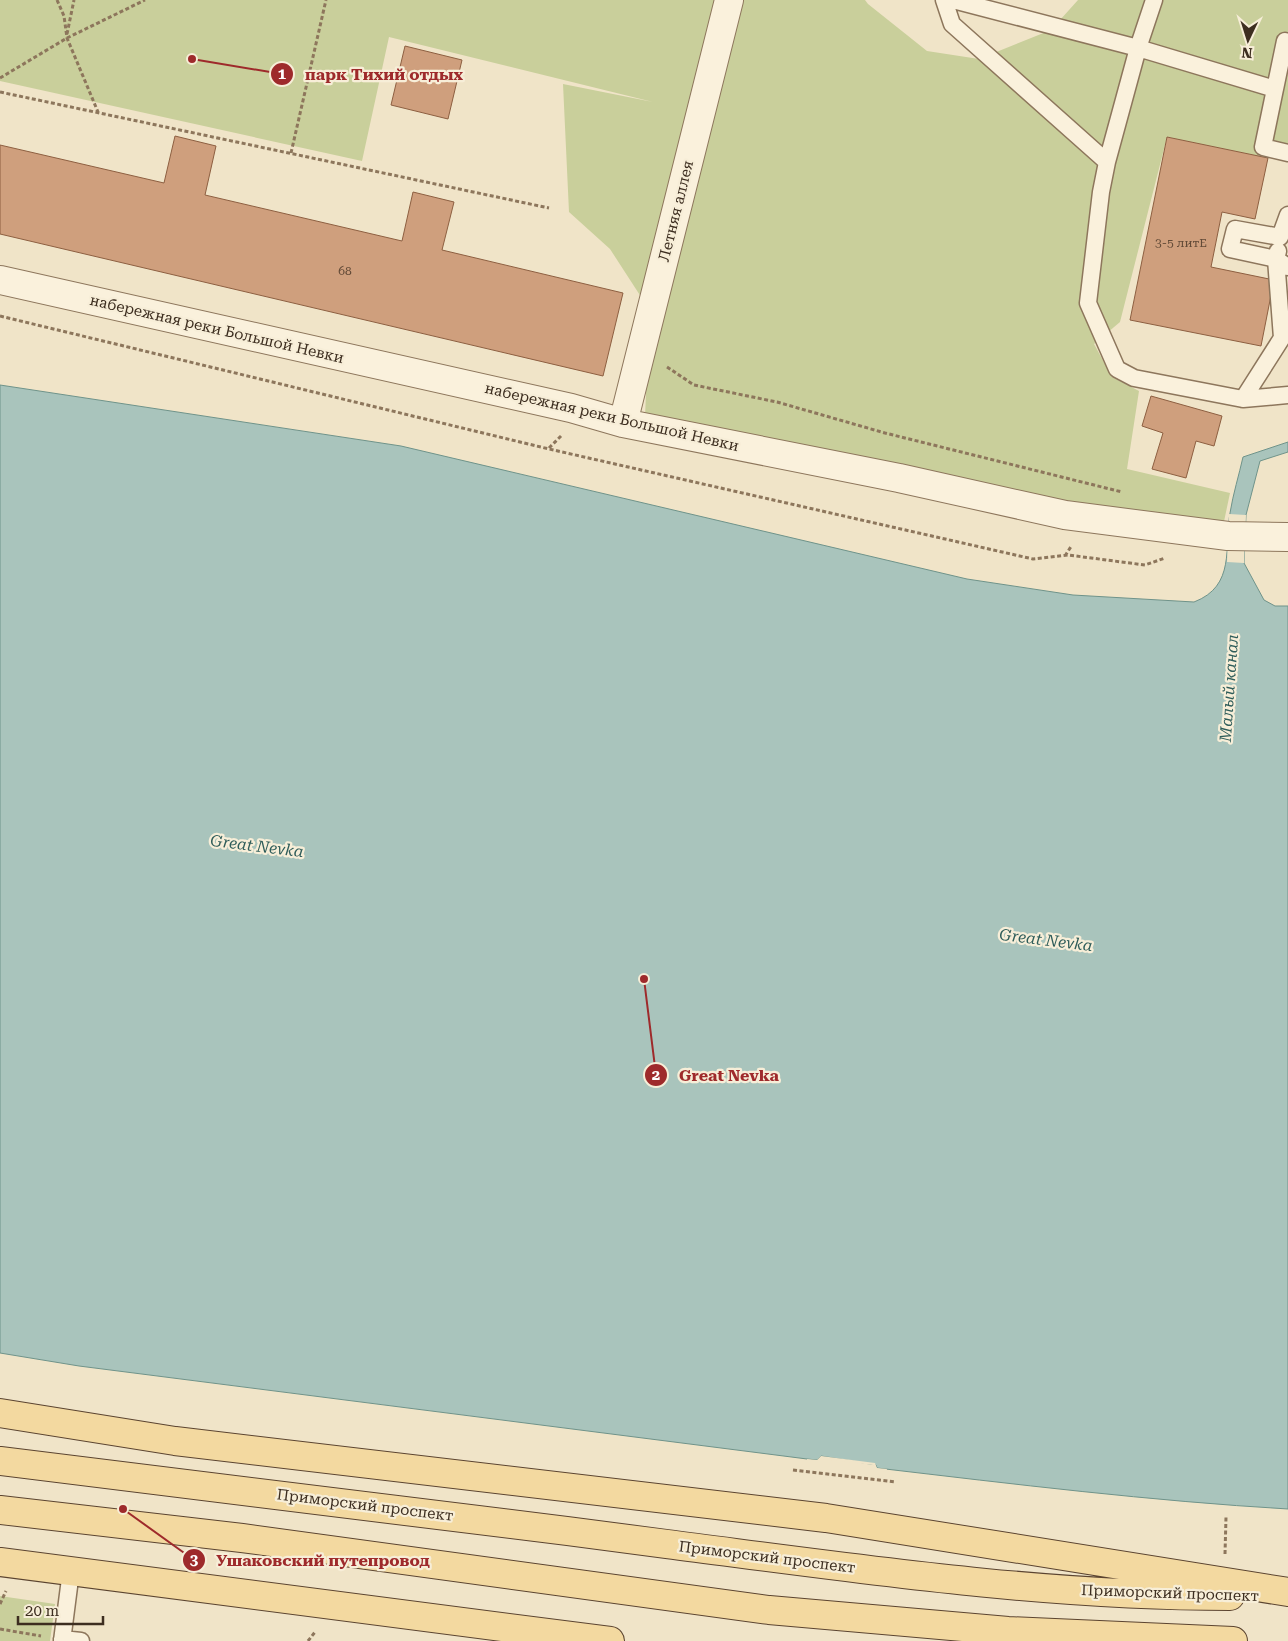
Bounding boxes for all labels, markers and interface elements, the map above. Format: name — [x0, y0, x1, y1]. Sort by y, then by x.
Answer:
north arrow — [1223, 15, 1273, 65]
text: N — [1241, 45, 1253, 61]
callout: парк Тихий отдых — [270, 59, 473, 90]
text: 1 — [278, 65, 287, 83]
text: парк Тихий отдых — [305, 65, 463, 84]
street label: Летняя аллея — [655, 159, 697, 263]
house number: 3-5 литЕ — [1155, 236, 1207, 250]
house number: 68 — [338, 264, 352, 278]
street label: набережная реки Большой Невки — [88, 291, 346, 367]
street label: набережная реки Большой Невки — [483, 379, 741, 455]
water label: Малый канал — [1216, 634, 1242, 743]
water label: Great Nevka — [209, 831, 305, 861]
water label: Great Nevka — [998, 925, 1094, 955]
callout: Great Nevka — [644, 1059, 789, 1090]
text: 2 — [652, 1066, 660, 1084]
text: Great Nevka — [679, 1066, 779, 1085]
street label: Приморский проспект — [276, 1485, 454, 1525]
street label: Приморский проспект — [678, 1537, 856, 1577]
callout: Ушаковский путепровод — [182, 1545, 440, 1576]
text: 3 — [190, 1551, 199, 1569]
text: Ушаковский путепровод — [216, 1551, 430, 1570]
street label: Приморский проспект — [1081, 1581, 1259, 1605]
scale bar — [18, 1594, 102, 1626]
text: 20 m — [25, 1602, 60, 1620]

